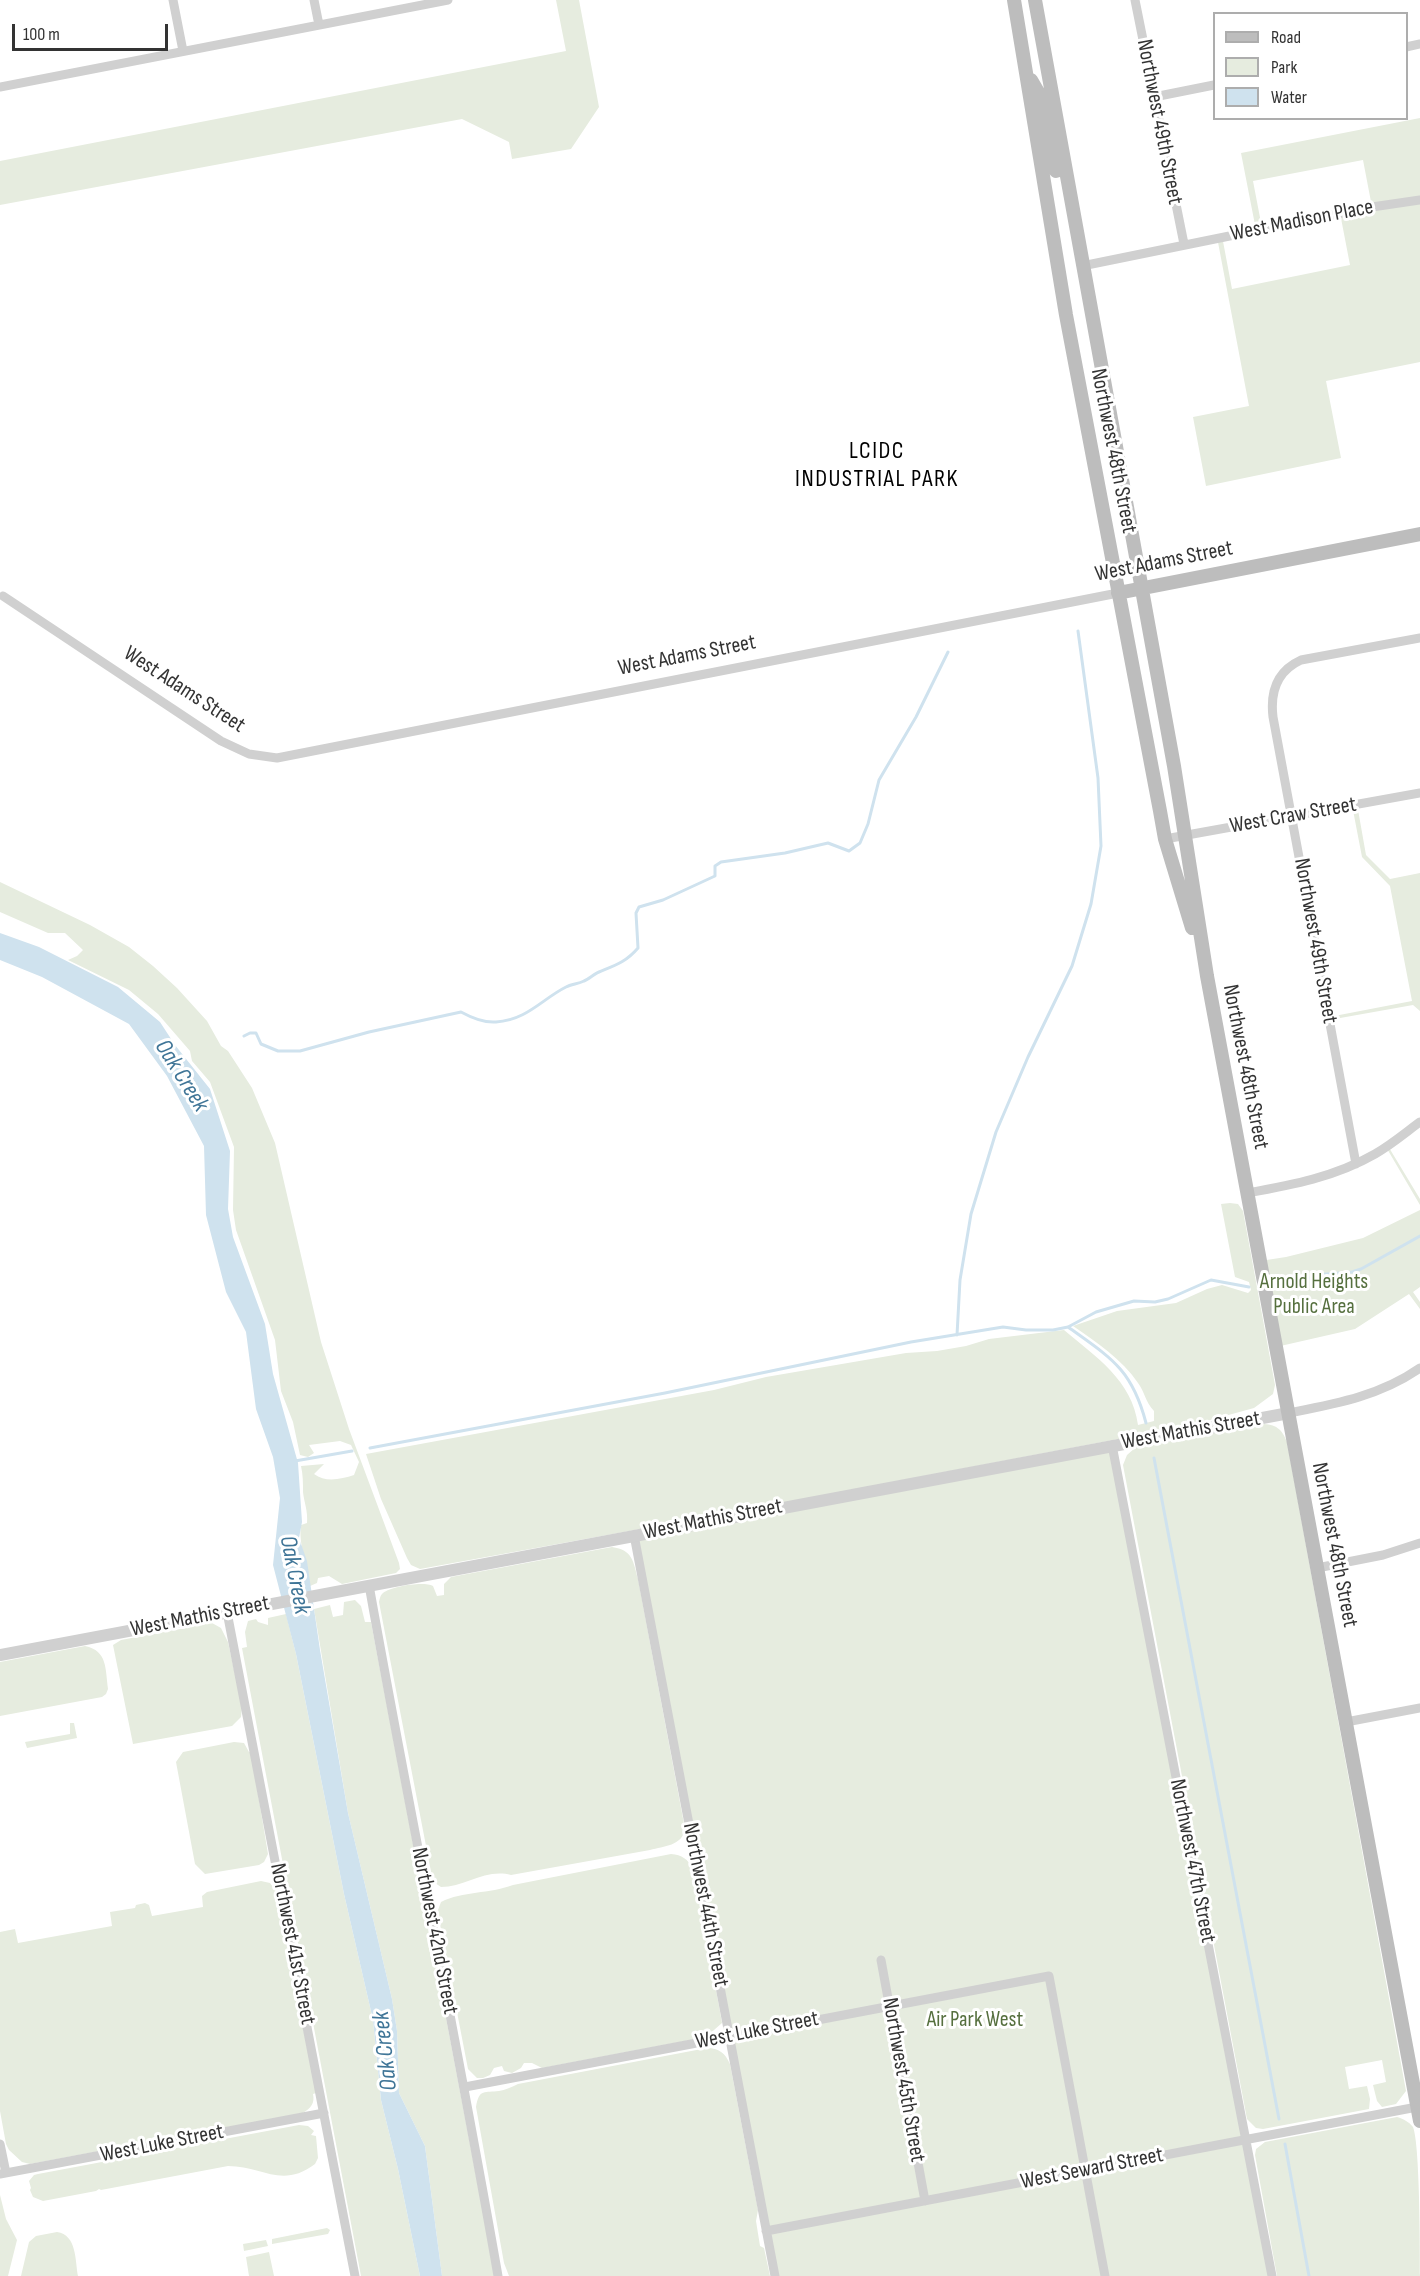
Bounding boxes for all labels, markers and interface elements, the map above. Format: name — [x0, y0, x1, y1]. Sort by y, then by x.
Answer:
scale bar — [15, 12, 171, 50]
legend — [1213, 12, 1408, 120]
text: 100 m — [23, 24, 60, 45]
text: Road — [1271, 27, 1301, 48]
street label: Northwest 49th Street — [1130, 37, 1188, 207]
text: Park — [1271, 57, 1297, 78]
text: Water — [1271, 87, 1307, 108]
street label: West Madison Place — [1228, 194, 1376, 248]
street label: Northwest 48th Street — [1084, 366, 1142, 536]
district label: LCIDC INDUSTRIAL PARK — [795, 438, 959, 494]
street label: West Adams Street — [1093, 536, 1235, 588]
street label: West Adams Street — [616, 630, 758, 682]
street label: West Adams Street — [118, 641, 250, 739]
street label: West Craw Street — [1228, 792, 1358, 840]
street label: Northwest 49th Street — [1287, 856, 1343, 1026]
street label: Northwest 48th Street — [1216, 982, 1274, 1152]
water label: Oak Creek — [148, 1035, 214, 1117]
park label: Arnold Heights Public Area — [1260, 1269, 1368, 1320]
street label: West Mathis Street — [1120, 1406, 1262, 1456]
street label: Northwest 48th Street — [1305, 1460, 1363, 1630]
street label: West Mathis Street — [642, 1494, 784, 1546]
water label: Oak Creek — [272, 1533, 316, 1617]
street label: West Mathis Street — [129, 1591, 271, 1643]
street label: Northwest 47th Street — [1163, 1777, 1221, 1945]
street label: Northwest 44th Street — [676, 1821, 734, 1989]
street label: Northwest 42nd Street — [405, 1845, 463, 2017]
street label: Northwest 41st Street — [263, 1861, 321, 2027]
street label: Northwest 45th Street — [876, 1996, 930, 2164]
street label: West Luke Street — [693, 2006, 821, 2056]
park label: Air Park West — [927, 2007, 1023, 2033]
water label: Oak Creek — [368, 2010, 404, 2092]
street label: West Luke Street — [98, 2119, 226, 2169]
street label: West Seward Street — [1018, 2142, 1166, 2196]

